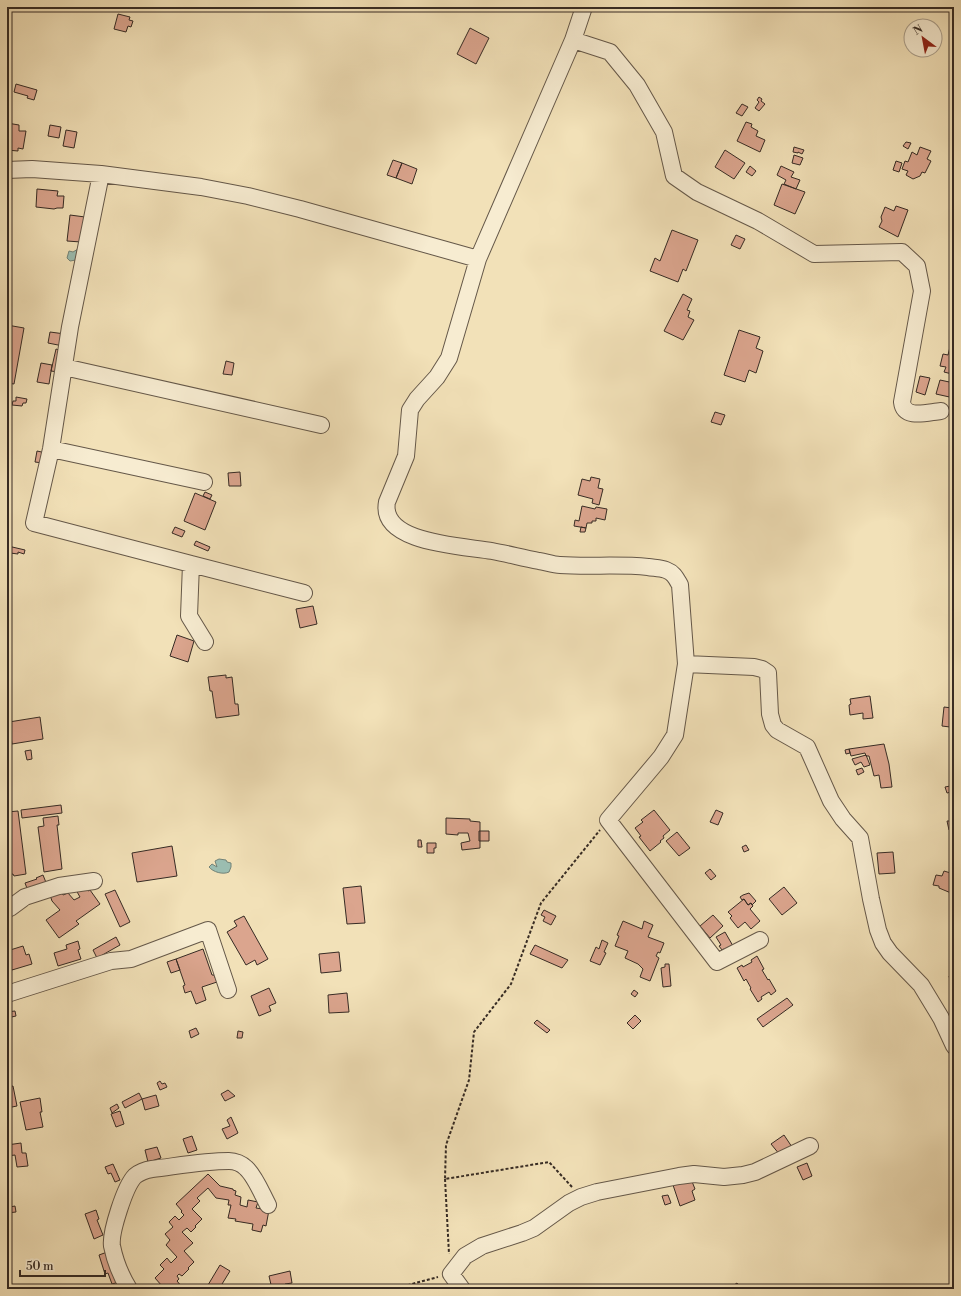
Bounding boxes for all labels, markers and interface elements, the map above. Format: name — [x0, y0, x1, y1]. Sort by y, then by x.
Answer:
north arrow — [903, 18, 943, 58]
text: N — [911, 22, 926, 39]
scale bar — [20, 1252, 105, 1278]
text: 50 m — [26, 1259, 54, 1274]

